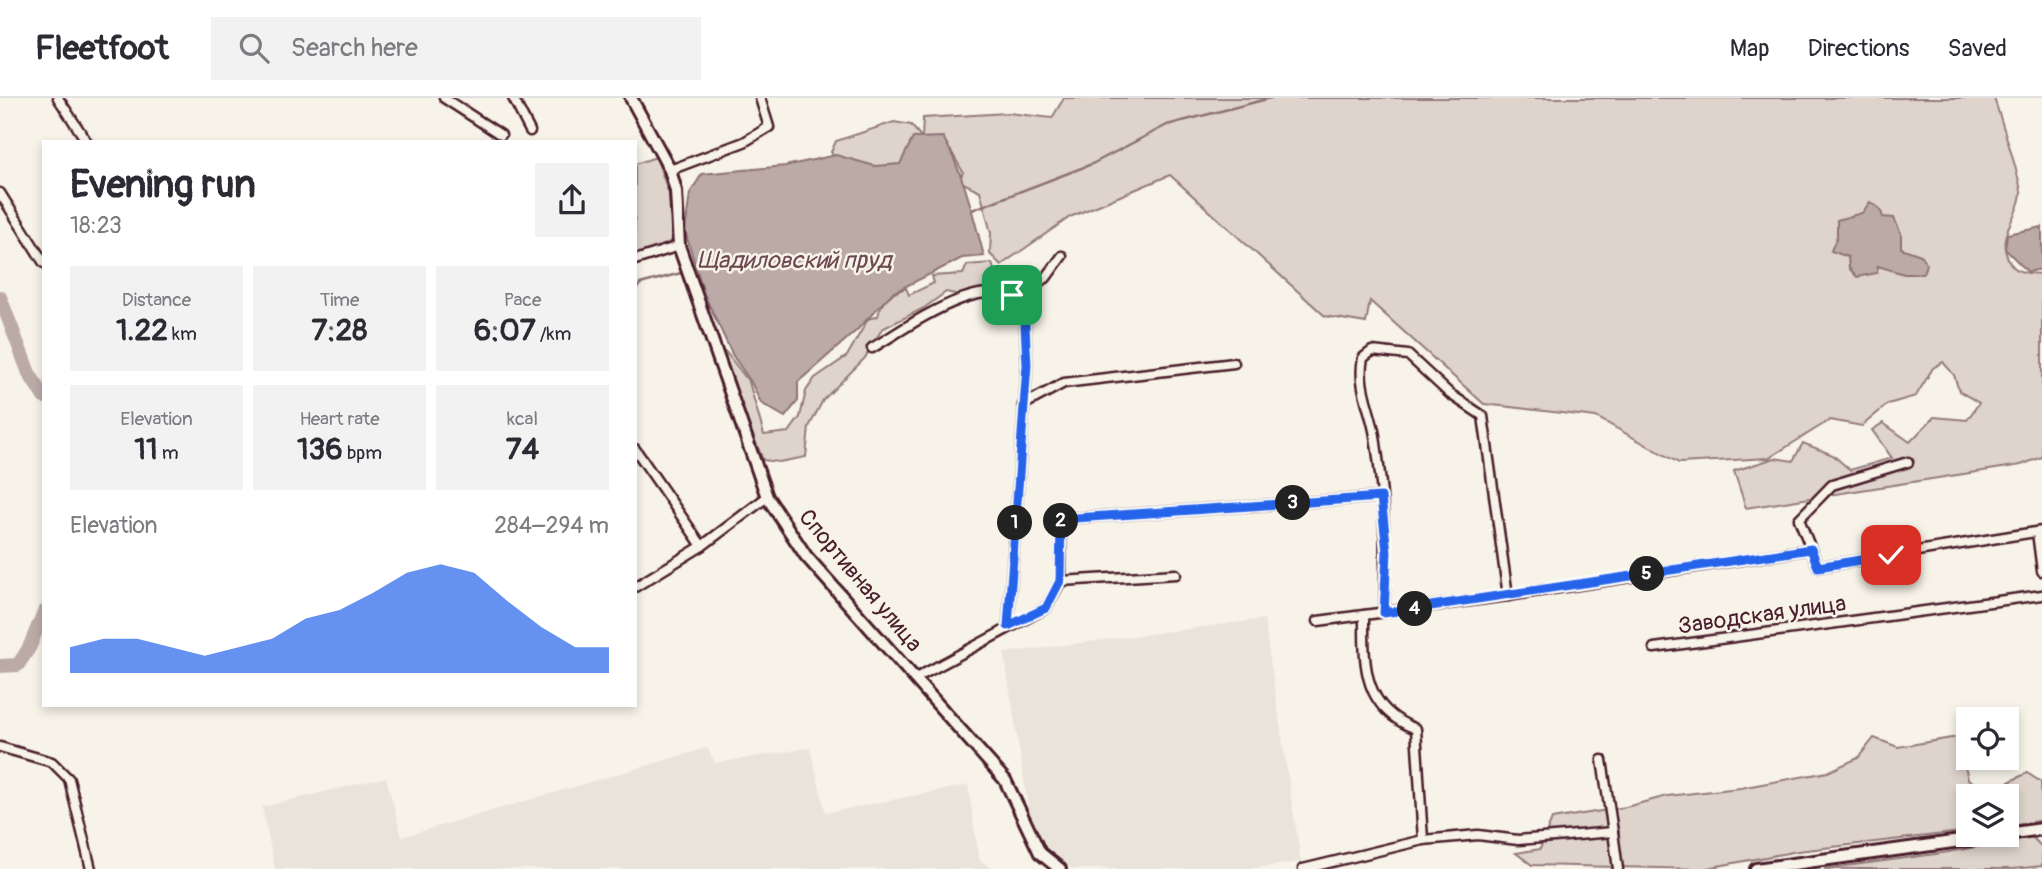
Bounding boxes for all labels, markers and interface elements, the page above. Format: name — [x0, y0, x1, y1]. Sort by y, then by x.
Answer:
search box — [211, 17, 701, 80]
text: Fleetfoot — [35, 28, 169, 69]
icon: search — [235, 29, 273, 67]
text: Search here — [291, 32, 418, 64]
text: Map — [1730, 34, 1770, 63]
text: Directions — [1808, 34, 1909, 63]
text: Saved — [1947, 34, 2007, 63]
text: Evening run — [70, 161, 256, 209]
button: share — [535, 163, 609, 237]
text: 18:23 — [70, 211, 122, 240]
water label: Щадиловский пруд — [696, 246, 894, 275]
pin — [982, 265, 1042, 325]
icon: arrive — [993, 276, 1031, 314]
text: Distance — [122, 288, 191, 312]
text: Time — [320, 288, 359, 312]
text: Pace — [504, 288, 541, 312]
text: 1.22 — [116, 312, 168, 349]
text: 7:28 — [312, 312, 367, 349]
text: 6:07 — [474, 312, 536, 349]
text: km — [168, 322, 197, 346]
text: /km — [536, 322, 571, 346]
text: Elevation — [120, 407, 193, 431]
text: Heart rate — [299, 407, 380, 431]
text: kcal — [507, 407, 538, 431]
text: 11 — [134, 431, 158, 468]
text: 136 — [297, 431, 343, 468]
text: 74 — [506, 431, 539, 468]
text: m — [158, 441, 179, 465]
text: bpm — [343, 441, 382, 465]
pin: 3 — [1276, 486, 1310, 520]
text: 3 — [1287, 490, 1298, 514]
street label: Спортивная улица — [792, 503, 929, 658]
pin: 2 — [1044, 504, 1078, 538]
pin: 1 — [998, 506, 1032, 540]
text: 2 — [1055, 508, 1066, 532]
text: 1 — [1011, 510, 1018, 534]
text: Elevation — [70, 511, 158, 540]
text: 284–294 m — [494, 511, 609, 540]
pin — [1861, 525, 1921, 585]
icon: check — [1872, 536, 1910, 574]
pin: 5 — [1630, 556, 1664, 592]
text: 5 — [1641, 561, 1652, 585]
street label: Заводская улица — [1676, 588, 1848, 641]
pin: 4 — [1398, 592, 1432, 626]
text: 4 — [1409, 596, 1420, 620]
map controls — [1956, 707, 2019, 847]
button: locate — [1956, 707, 2019, 770]
button: layers — [1956, 784, 2019, 847]

